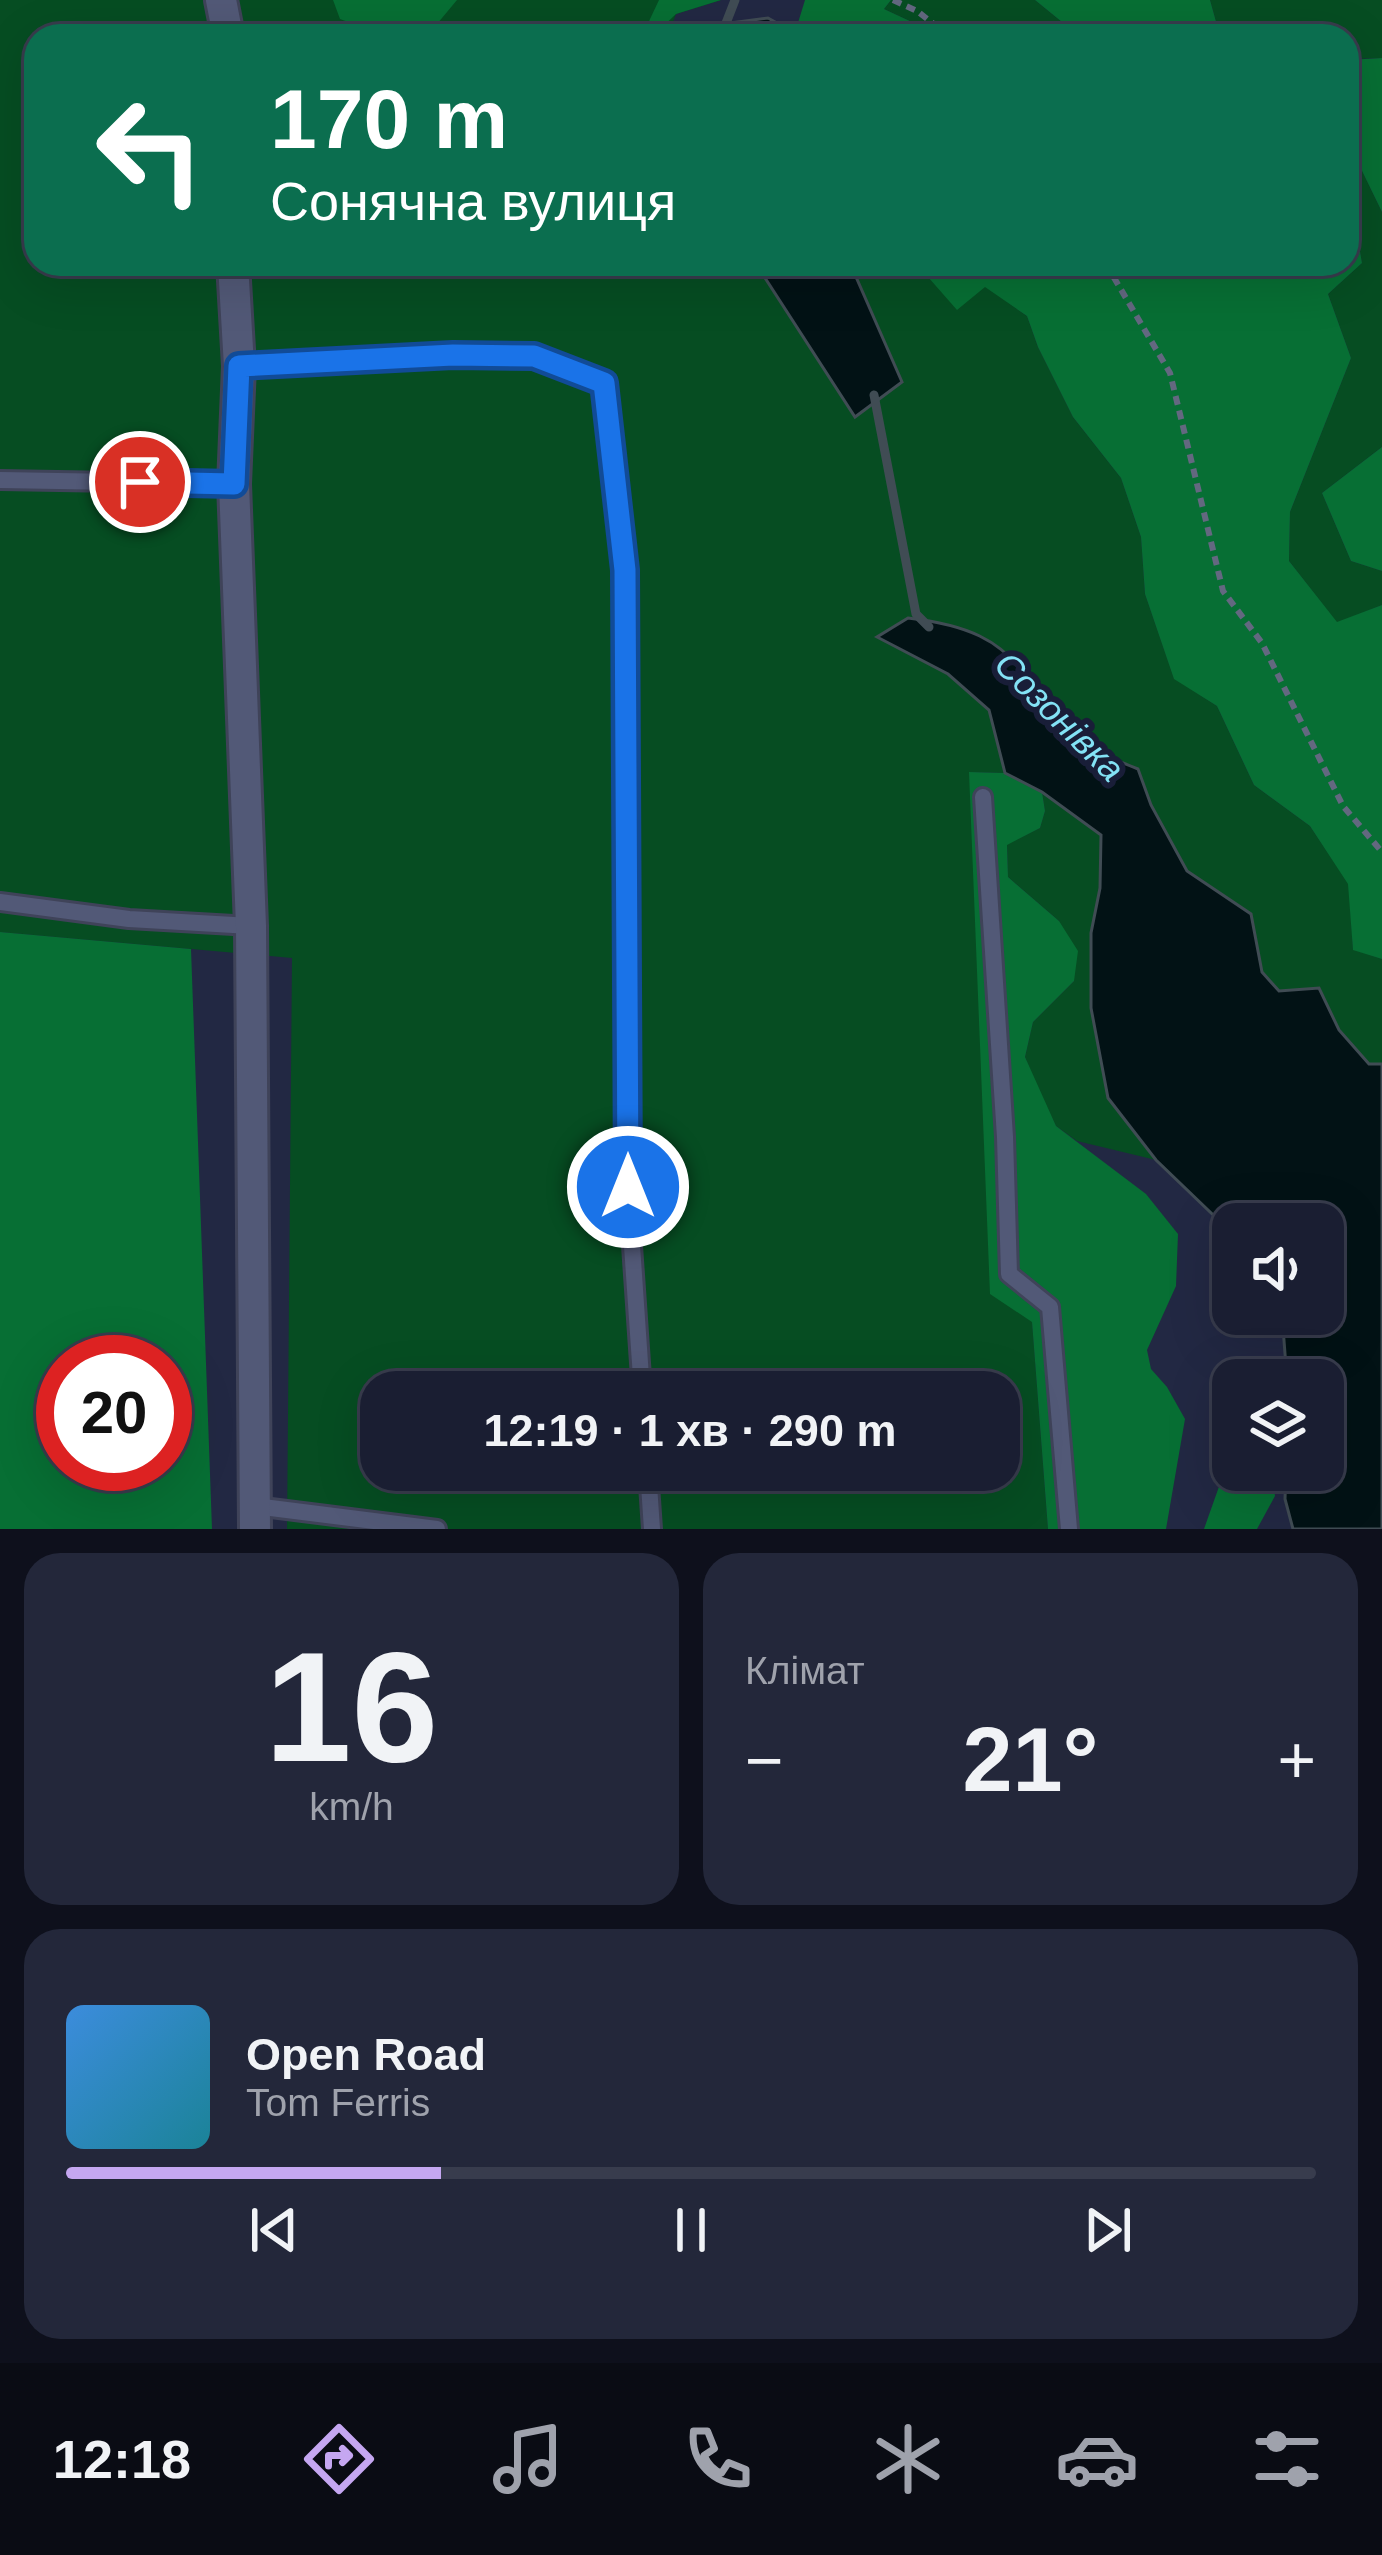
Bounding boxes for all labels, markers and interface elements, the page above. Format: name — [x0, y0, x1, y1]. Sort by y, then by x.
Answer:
icon: left — [72, 72, 228, 228]
text: 170 m — [270, 72, 508, 166]
text: Сонячна вулиця — [270, 171, 676, 231]
pin — [89, 431, 191, 533]
icon: arrive — [107, 449, 173, 515]
water label: Созонівка — [987, 643, 1133, 789]
position arrow — [565, 1124, 691, 1250]
map controls — [1212, 1203, 1344, 1491]
button: sound — [1212, 1203, 1344, 1335]
speed limit sign: 20 — [36, 1335, 192, 1491]
button: layers — [1212, 1359, 1344, 1491]
text: 12:19 · 1 хв · 290 m — [484, 1405, 896, 1456]
text: 16 — [265, 1620, 438, 1794]
text: Клімат — [745, 1649, 865, 1692]
text: 21° — [962, 1710, 1099, 1810]
text: − — [745, 1723, 784, 1797]
text: + — [1277, 1723, 1316, 1797]
text: km/h — [309, 1785, 394, 1828]
text: Open Road — [246, 2029, 486, 2080]
text: Tom Ferris — [246, 2081, 430, 2124]
icon: previous — [241, 2197, 307, 2263]
icon: pause — [658, 2197, 724, 2263]
icon: next — [1075, 2197, 1141, 2263]
icon: directions — [297, 2417, 381, 2501]
icon: music — [486, 2417, 570, 2501]
icon: phone — [676, 2417, 760, 2501]
icon: climate — [866, 2417, 950, 2501]
icon: car — [1055, 2417, 1139, 2501]
icon: filters — [1245, 2417, 1329, 2501]
text: 12:18 — [53, 2429, 191, 2489]

